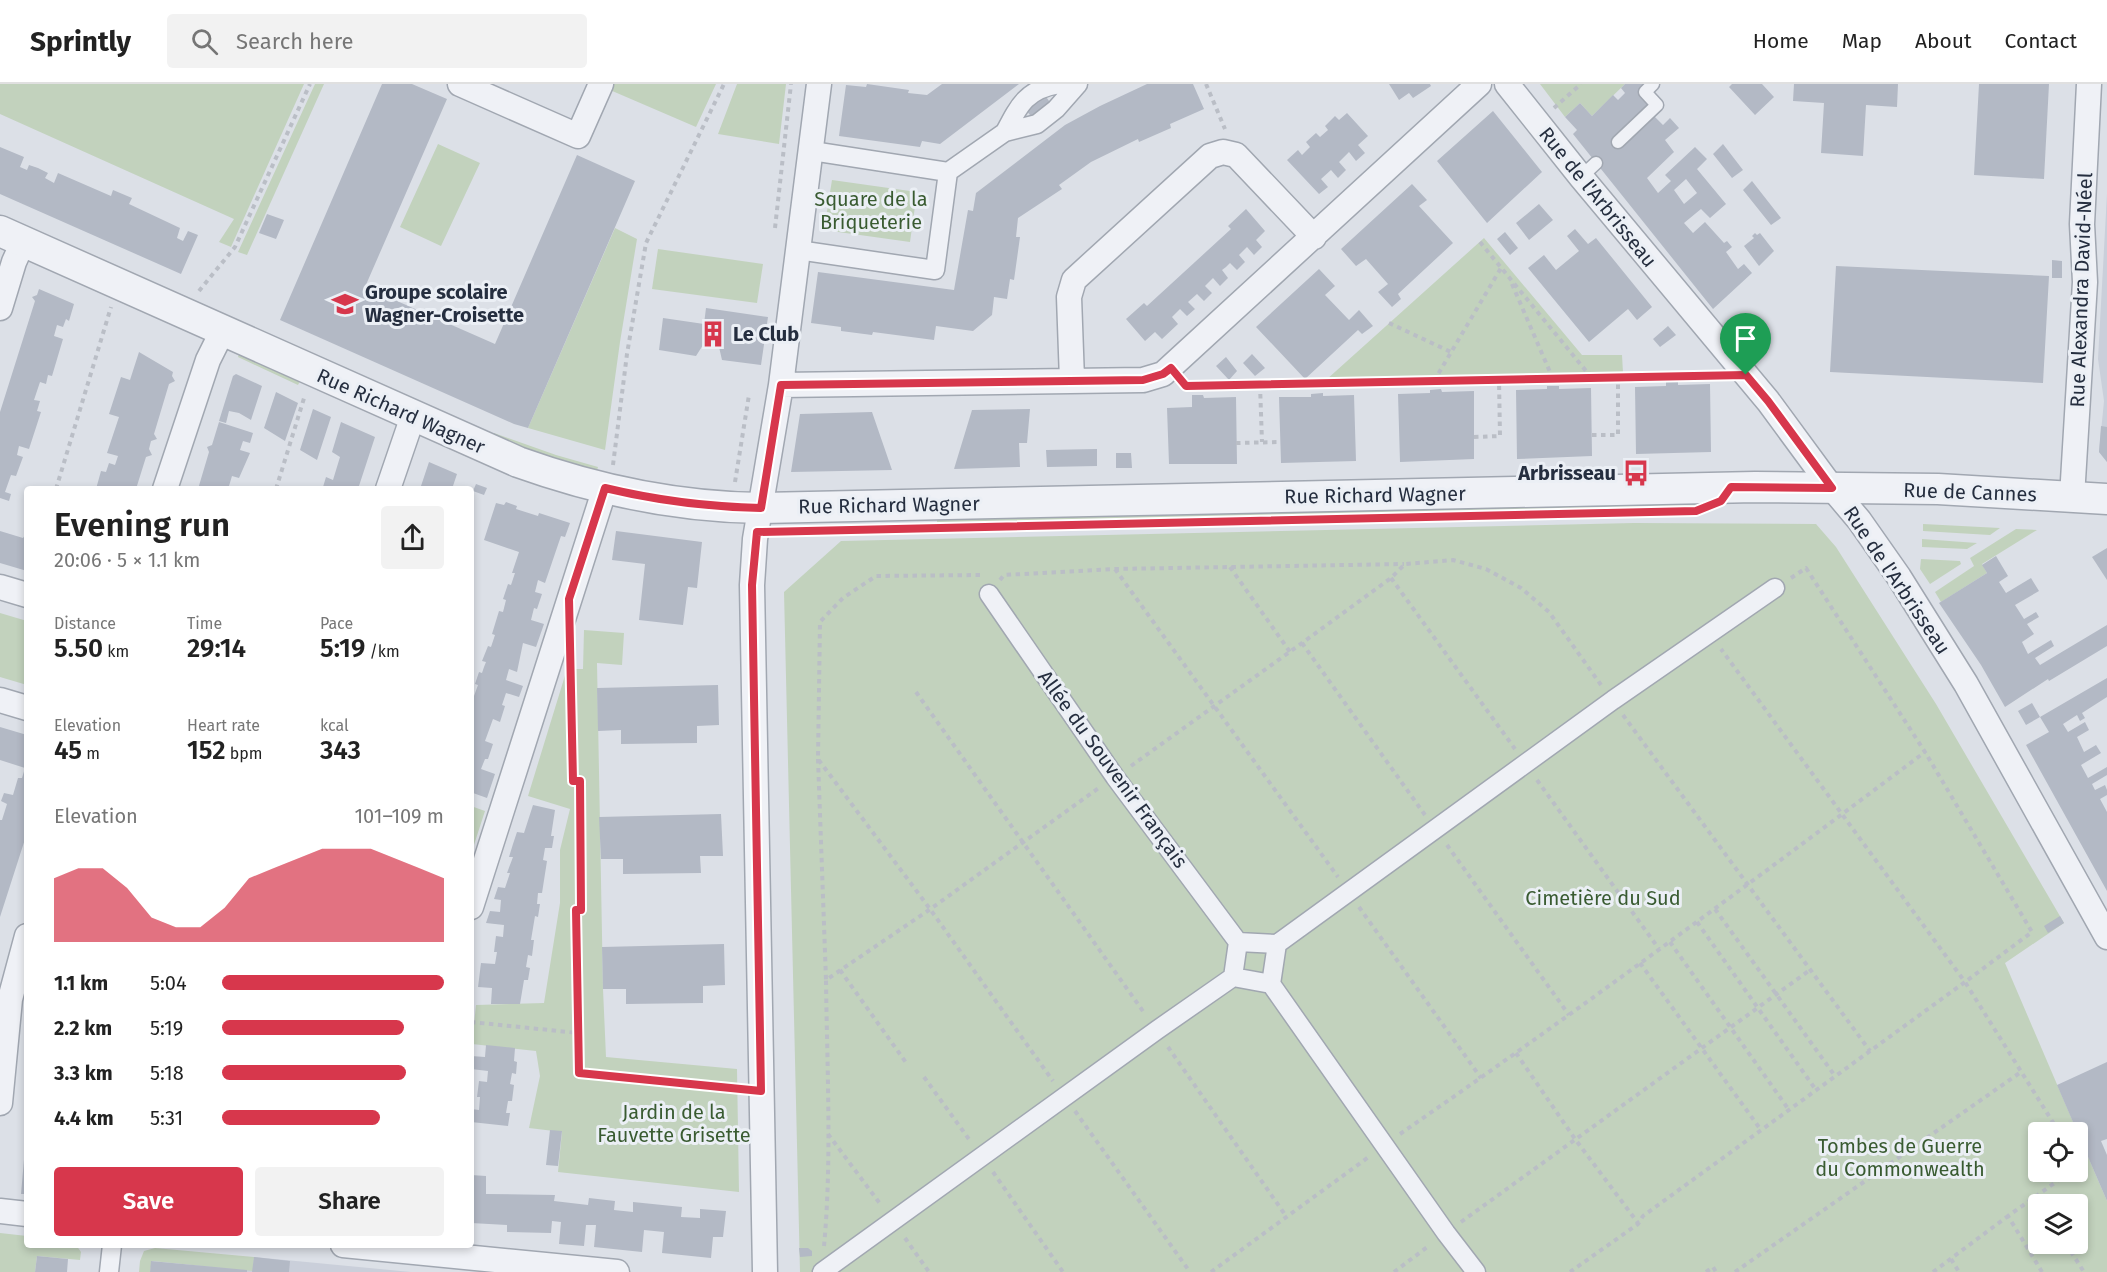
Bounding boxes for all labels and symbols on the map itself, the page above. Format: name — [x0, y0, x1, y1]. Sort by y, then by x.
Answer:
street label: Rue de l'Arbrisseau — [1534, 122, 1662, 272]
street label: Rue Alexandra David-Néel — [2065, 172, 2097, 408]
park label: Square de la Briqueterie — [814, 187, 928, 234]
place label: Groupe scolaire Wagner-Croisette — [365, 280, 524, 327]
school or university icon: Groupe scolaire Wagner-Croisette — [330, 289, 360, 319]
pin — [1720, 313, 1771, 375]
building icon: Le Club — [698, 319, 728, 349]
place label: Le Club — [733, 322, 799, 346]
street label: Rue Richard Wagner — [313, 363, 489, 459]
bus stop icon: Arbrisseau — [1621, 458, 1651, 488]
place label: Arbrisseau — [1517, 461, 1616, 485]
street label: Rue de Cannes — [1903, 478, 2037, 506]
street label: Rue Richard Wagner — [1284, 481, 1466, 509]
street label: Rue Richard Wagner — [798, 491, 980, 519]
street label: Rue de l'Arbrisseau — [1839, 501, 1955, 659]
street label: Allée du Souvenir Français — [1032, 666, 1193, 873]
park label: Cimetière du Sud — [1525, 886, 1681, 910]
park label: Jardin de la Fauvette Grisette — [597, 1100, 751, 1147]
park label: Tombes de Guerre du Commonwealth — [1815, 1134, 1985, 1181]

